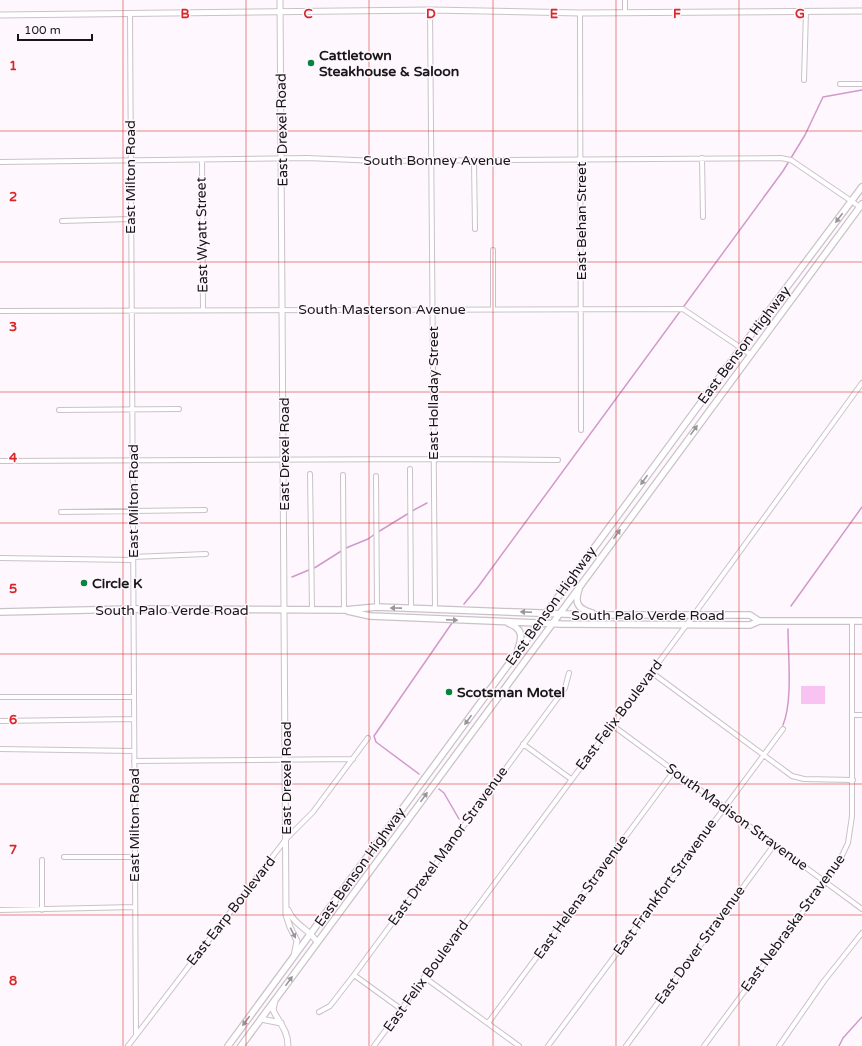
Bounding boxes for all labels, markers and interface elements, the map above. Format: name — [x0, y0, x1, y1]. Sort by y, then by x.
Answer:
text: B — [180, 6, 190, 22]
text: C — [303, 6, 313, 22]
text: D — [426, 6, 436, 22]
text: E — [550, 6, 558, 22]
text: F — [673, 6, 681, 22]
text: G — [795, 6, 805, 22]
scale bar — [18, 16, 92, 42]
text: 100 m — [24, 23, 61, 37]
place label: Cattletown Steakhouse & Saloon — [319, 47, 459, 80]
text: 1 — [9, 58, 17, 74]
marker: Cattletown Steakhouse & Saloon — [306, 58, 316, 68]
street label: East Drexel Road — [273, 73, 291, 187]
street label: East Milton Road — [122, 120, 139, 234]
street label: South Bonney Avenue — [363, 152, 511, 169]
street label: East Behan Street — [573, 161, 590, 280]
street label: East Wyatt Street — [192, 176, 212, 293]
text: 2 — [9, 189, 17, 205]
one-way arrow — [835, 213, 843, 223]
street label: East Benson Highway — [694, 282, 794, 407]
street label: South Masterson Avenue — [298, 301, 466, 318]
text: 3 — [9, 319, 17, 335]
street label: East Holladay Street — [425, 325, 442, 460]
street label: East Drexel Road — [276, 397, 293, 511]
one-way arrow — [690, 424, 698, 435]
street label: East Milton Road — [125, 444, 142, 558]
text: 4 — [9, 450, 18, 466]
one-way arrow — [640, 474, 648, 485]
one-way arrow — [613, 529, 621, 540]
street label: East Benson Highway — [502, 543, 600, 669]
place label: Circle K — [92, 575, 143, 592]
marker: Circle K — [79, 578, 89, 588]
text: 5 — [9, 581, 17, 597]
street label: South Palo Verde Road — [95, 602, 249, 619]
one-way arrow — [390, 604, 402, 611]
street label: South Palo Verde Road — [571, 607, 725, 624]
one-way arrow — [519, 609, 532, 615]
one-way arrow — [446, 617, 459, 623]
street label: East Felix Boulevard — [572, 657, 666, 773]
place label: Scotsman Motel — [457, 684, 565, 701]
marker: Scotsman Motel — [444, 687, 454, 697]
text: 6 — [9, 712, 17, 728]
one-way arrow — [464, 715, 472, 725]
street label: East Drexel Road — [278, 721, 295, 835]
street label: South Madison Stravenue — [663, 760, 811, 874]
street label: East Drexel Manor Stravenue — [385, 763, 512, 929]
street label: East Milton Road — [126, 768, 143, 882]
one-way arrow — [419, 792, 427, 802]
street label: East Benson Highway — [311, 804, 409, 930]
street label: East Frankfort Stravenue — [610, 815, 720, 959]
street label: East Helena Stravenue — [530, 832, 632, 962]
text: 7 — [9, 842, 17, 858]
street label: East Nebraska Stravenue — [737, 851, 849, 995]
street label: East Earp Boulevard — [183, 853, 279, 969]
street label: East Dover Stravenue — [651, 882, 749, 1008]
street label: East Felix Boulevard — [380, 917, 472, 1035]
one-way arrow — [290, 927, 296, 938]
text: 8 — [9, 973, 17, 989]
one-way arrow — [285, 975, 293, 986]
one-way arrow — [242, 1015, 251, 1026]

